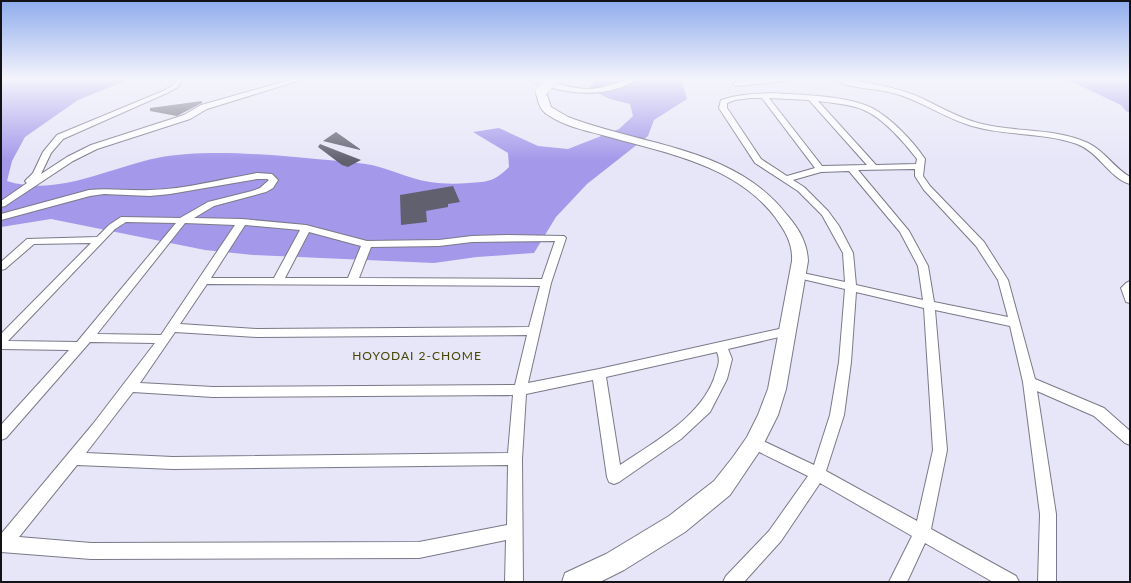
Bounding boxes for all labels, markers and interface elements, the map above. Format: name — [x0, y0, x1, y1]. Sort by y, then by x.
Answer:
district label: HOYODAI 2-CHOME — [352, 348, 482, 363]

